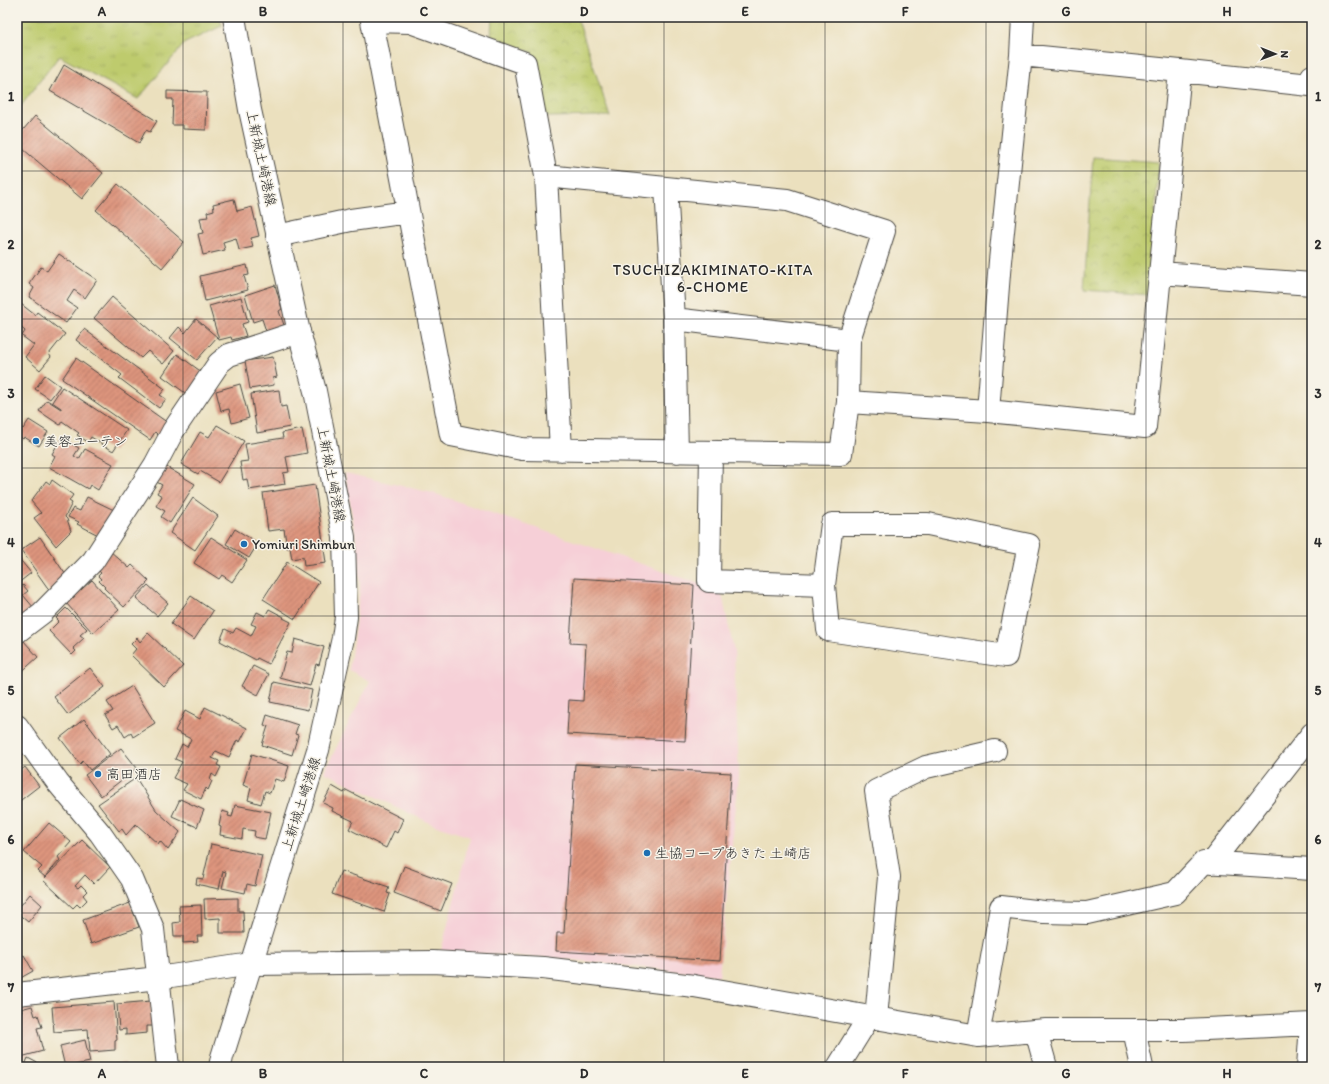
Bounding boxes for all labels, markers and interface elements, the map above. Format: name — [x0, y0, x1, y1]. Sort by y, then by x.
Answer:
text: A — [97, 4, 107, 19]
text: B — [259, 4, 268, 19]
text: C — [420, 4, 429, 19]
text: D — [580, 4, 589, 19]
text: E — [741, 4, 749, 19]
text: F — [902, 4, 909, 19]
text: G — [1062, 4, 1071, 19]
text: H — [1223, 4, 1232, 19]
north arrow — [1255, 34, 1295, 74]
text: N — [1278, 50, 1291, 58]
text: 1 — [8, 89, 14, 104]
text: 1 — [1315, 89, 1321, 104]
street label: 上新城土崎港線 — [242, 108, 280, 208]
text: 2 — [8, 237, 15, 252]
text: 2 — [1315, 237, 1322, 252]
district label: TSUCHIZAKIMINATO-KITA 6-CHOME — [613, 261, 813, 296]
text: 3 — [7, 386, 15, 401]
text: 3 — [1314, 386, 1322, 401]
street label: 上新城土崎港線 — [313, 424, 349, 524]
place label: 美容ユーテン — [44, 433, 127, 450]
marker: 美容ユーテン — [31, 436, 41, 446]
text: 4 — [7, 535, 15, 550]
text: 4 — [1314, 535, 1322, 550]
place label: Yomiuri Shimbun — [252, 536, 355, 553]
marker: Yomiuri Shimbun — [239, 539, 249, 549]
text: 5 — [8, 683, 15, 698]
text: 5 — [1315, 683, 1322, 698]
street label: 上新城土崎港線 — [278, 755, 324, 853]
place label: 高田酒店 — [106, 766, 162, 783]
marker: 高田酒店 — [93, 769, 103, 779]
text: 6 — [8, 832, 15, 847]
text: 6 — [1315, 832, 1322, 847]
place label: 生協コープあきた 土崎店 — [655, 845, 812, 862]
marker: 生協コープあきた 土崎店 — [642, 848, 652, 858]
text: 7 — [7, 980, 15, 995]
text: 7 — [1314, 980, 1322, 995]
text: A — [97, 1066, 107, 1081]
text: B — [259, 1066, 268, 1081]
text: C — [420, 1066, 429, 1081]
text: D — [580, 1066, 589, 1081]
text: E — [741, 1066, 749, 1081]
text: F — [902, 1066, 909, 1081]
text: G — [1062, 1066, 1071, 1081]
text: H — [1223, 1066, 1232, 1081]

